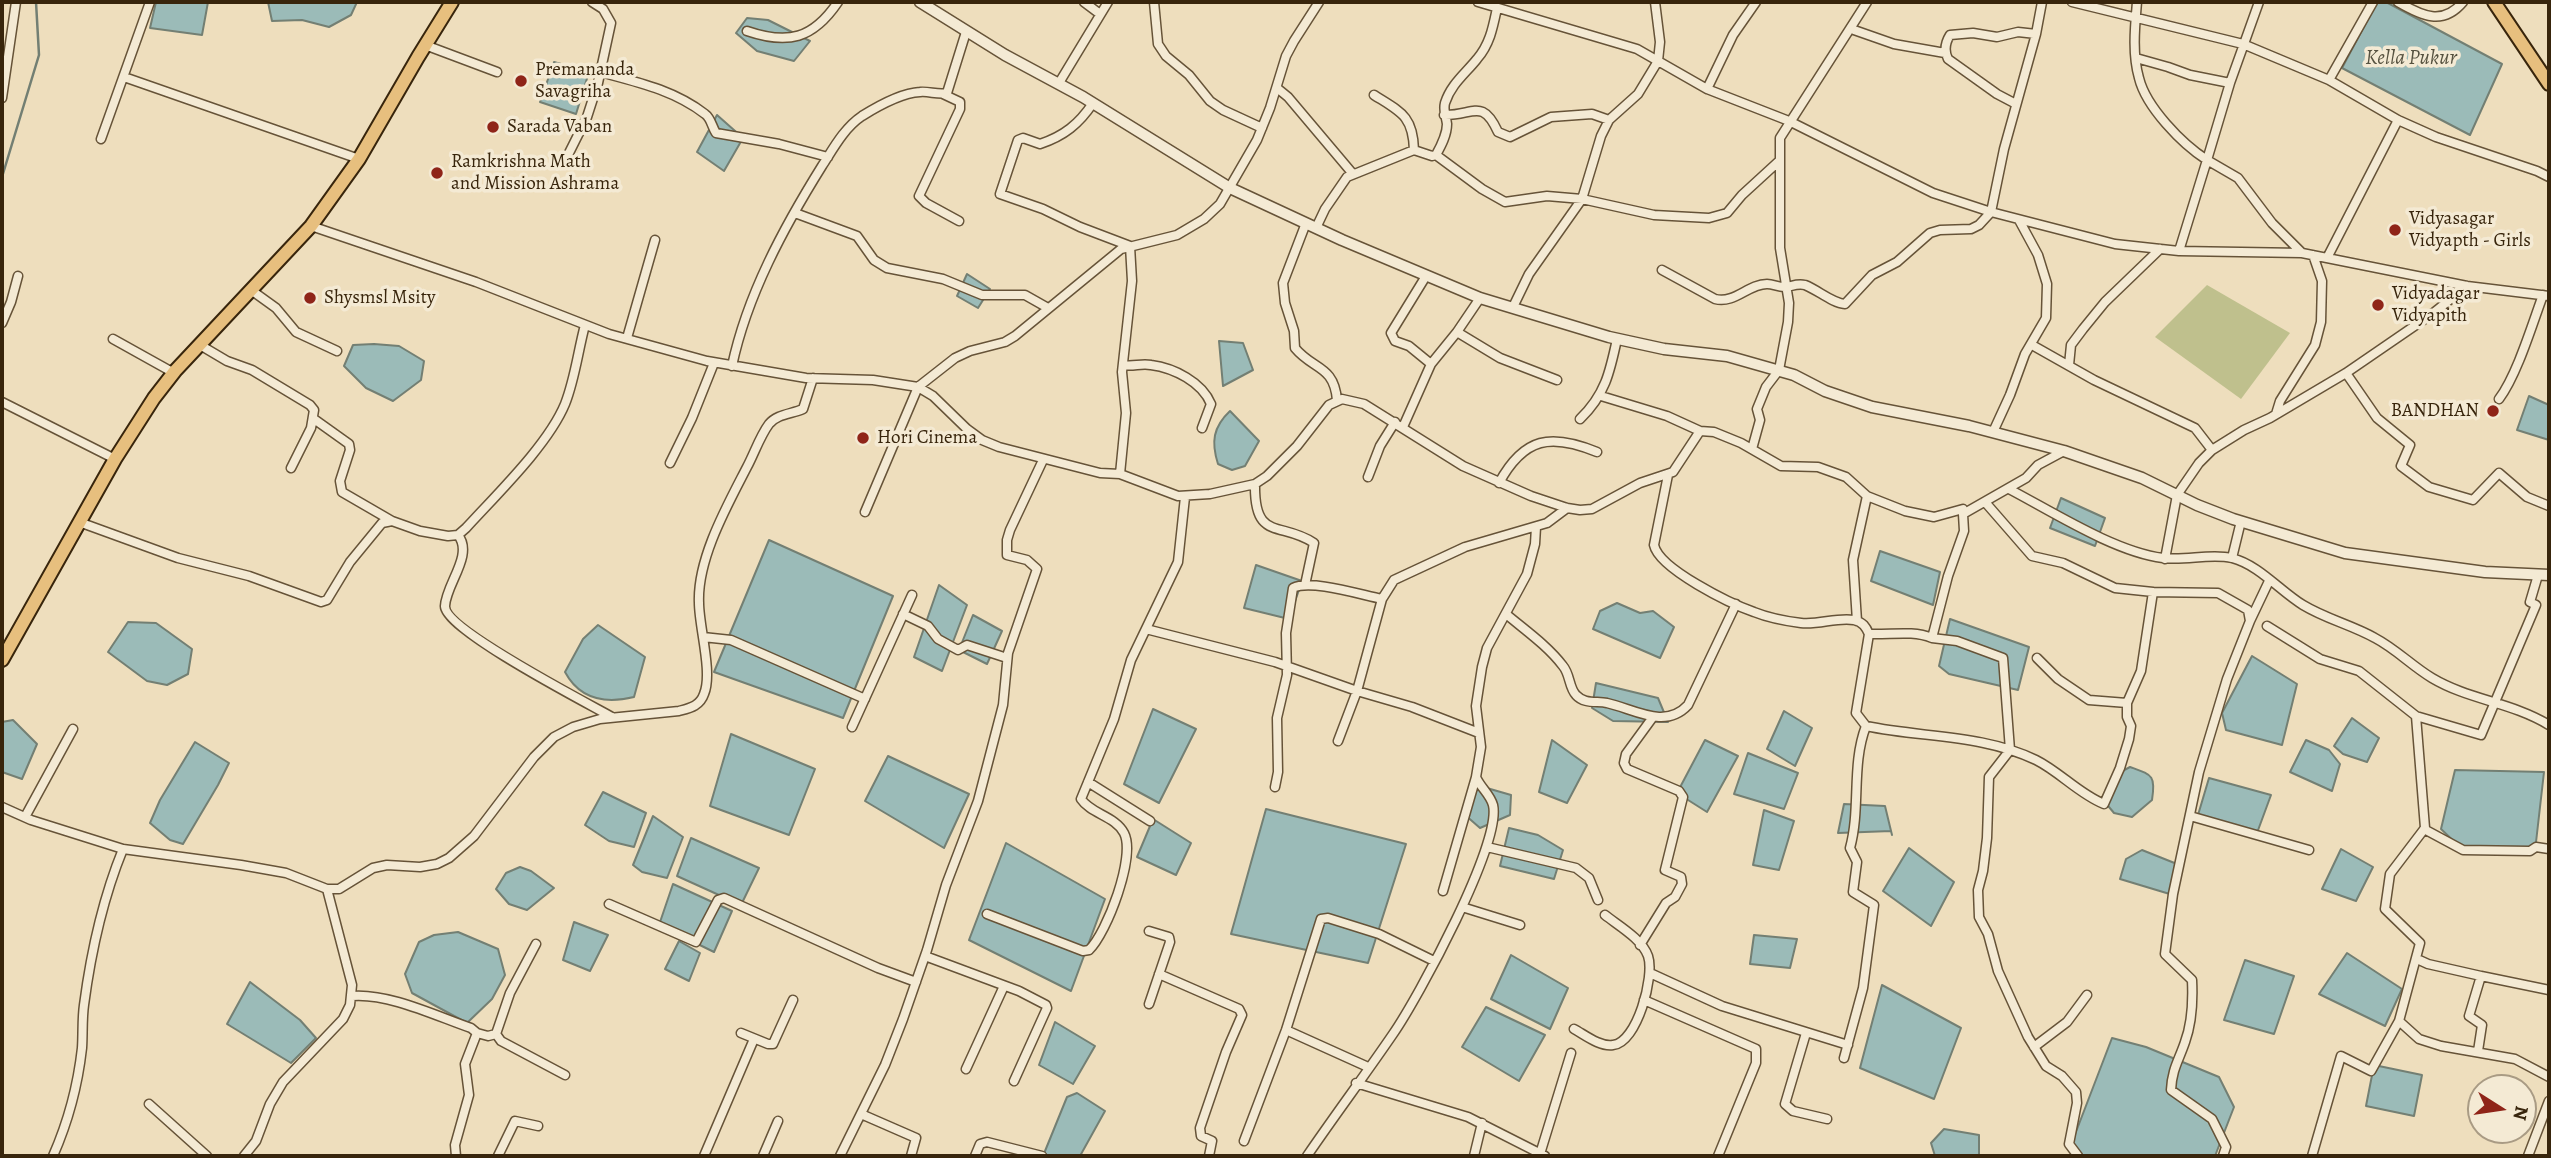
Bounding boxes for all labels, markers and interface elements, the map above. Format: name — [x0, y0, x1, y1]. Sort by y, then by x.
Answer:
water label: Kella Pukur — [2365, 46, 2457, 72]
place label: Premananda Savagriha — [535, 59, 634, 103]
marker: Premananda Savagriha — [513, 73, 529, 89]
place label: Sarada Vaban — [507, 116, 612, 138]
marker: Sarada Vaban — [485, 119, 501, 135]
place label: Ramkrishna Math and Mission Ashrama — [451, 151, 619, 195]
marker: Ramkrishna Math and Mission Ashrama — [429, 165, 445, 181]
place label: Vidyasagar Vidyapth - Girls — [2409, 208, 2531, 252]
marker: Vidyasagar Vidyapth - Girls — [2387, 222, 2403, 238]
place label: Vidyadagar Vidyapith — [2392, 283, 2480, 327]
place label: Shysmsl Msity — [324, 287, 435, 309]
marker: Shysmsl Msity — [302, 290, 318, 306]
marker: Vidyadagar Vidyapith — [2370, 297, 2386, 313]
place label: BANDHAN — [2391, 400, 2479, 422]
marker: BANDHAN — [2485, 403, 2501, 419]
place label: Hori Cinema — [877, 427, 977, 449]
marker: Hori Cinema — [855, 430, 871, 446]
north arrow — [2467, 1074, 2537, 1144]
text: N — [2506, 1103, 2535, 1122]

